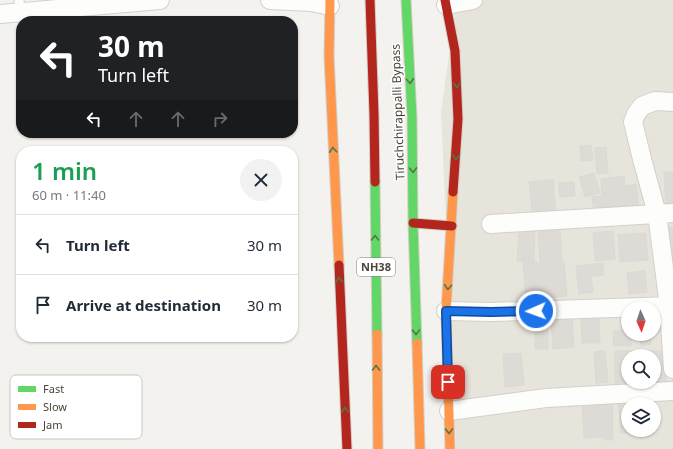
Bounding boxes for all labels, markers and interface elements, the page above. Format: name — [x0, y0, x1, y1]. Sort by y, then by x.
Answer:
text: 30 m — [98, 27, 165, 65]
icon: left — [32, 32, 84, 84]
street label: Tiruchchirappalli Bypass — [387, 43, 408, 181]
text: Turn left — [98, 63, 169, 87]
one-way arrow — [405, 78, 414, 84]
one-way arrow — [452, 82, 461, 88]
icon: left — [83, 108, 105, 130]
icon: ahead — [125, 108, 147, 130]
icon: ahead — [167, 108, 189, 130]
icon: right — [209, 108, 231, 130]
one-way arrow — [329, 147, 337, 153]
text: 1 min — [32, 154, 97, 187]
one-way arrow — [452, 154, 460, 160]
button: close — [240, 159, 282, 201]
one-way arrow — [409, 167, 417, 173]
text: 60 m · 11:40 — [32, 186, 106, 204]
icon: left — [32, 234, 54, 256]
text: Turn left — [66, 235, 130, 255]
text: 30 m — [247, 235, 282, 255]
one-way arrow — [371, 235, 379, 241]
road number: NH38 — [357, 258, 395, 276]
one-way arrow — [335, 277, 343, 283]
one-way arrow — [443, 284, 452, 290]
position arrow — [515, 290, 557, 332]
icon: arrive — [32, 294, 54, 316]
text: Arrive at destination — [66, 295, 221, 315]
text: 30 m — [247, 295, 282, 315]
north arrow — [621, 301, 661, 341]
map controls — [621, 301, 661, 437]
one-way arrow — [412, 329, 421, 335]
button: search — [621, 349, 661, 389]
one-way arrow — [372, 365, 380, 371]
pin — [431, 365, 465, 399]
icon: arrive — [437, 371, 459, 393]
legend — [10, 375, 142, 439]
text: Fast — [43, 381, 64, 396]
button: layers — [621, 397, 661, 437]
text: Slow — [43, 399, 67, 414]
one-way arrow — [341, 407, 349, 413]
text: Jam — [42, 417, 62, 432]
one-way arrow — [445, 428, 453, 434]

